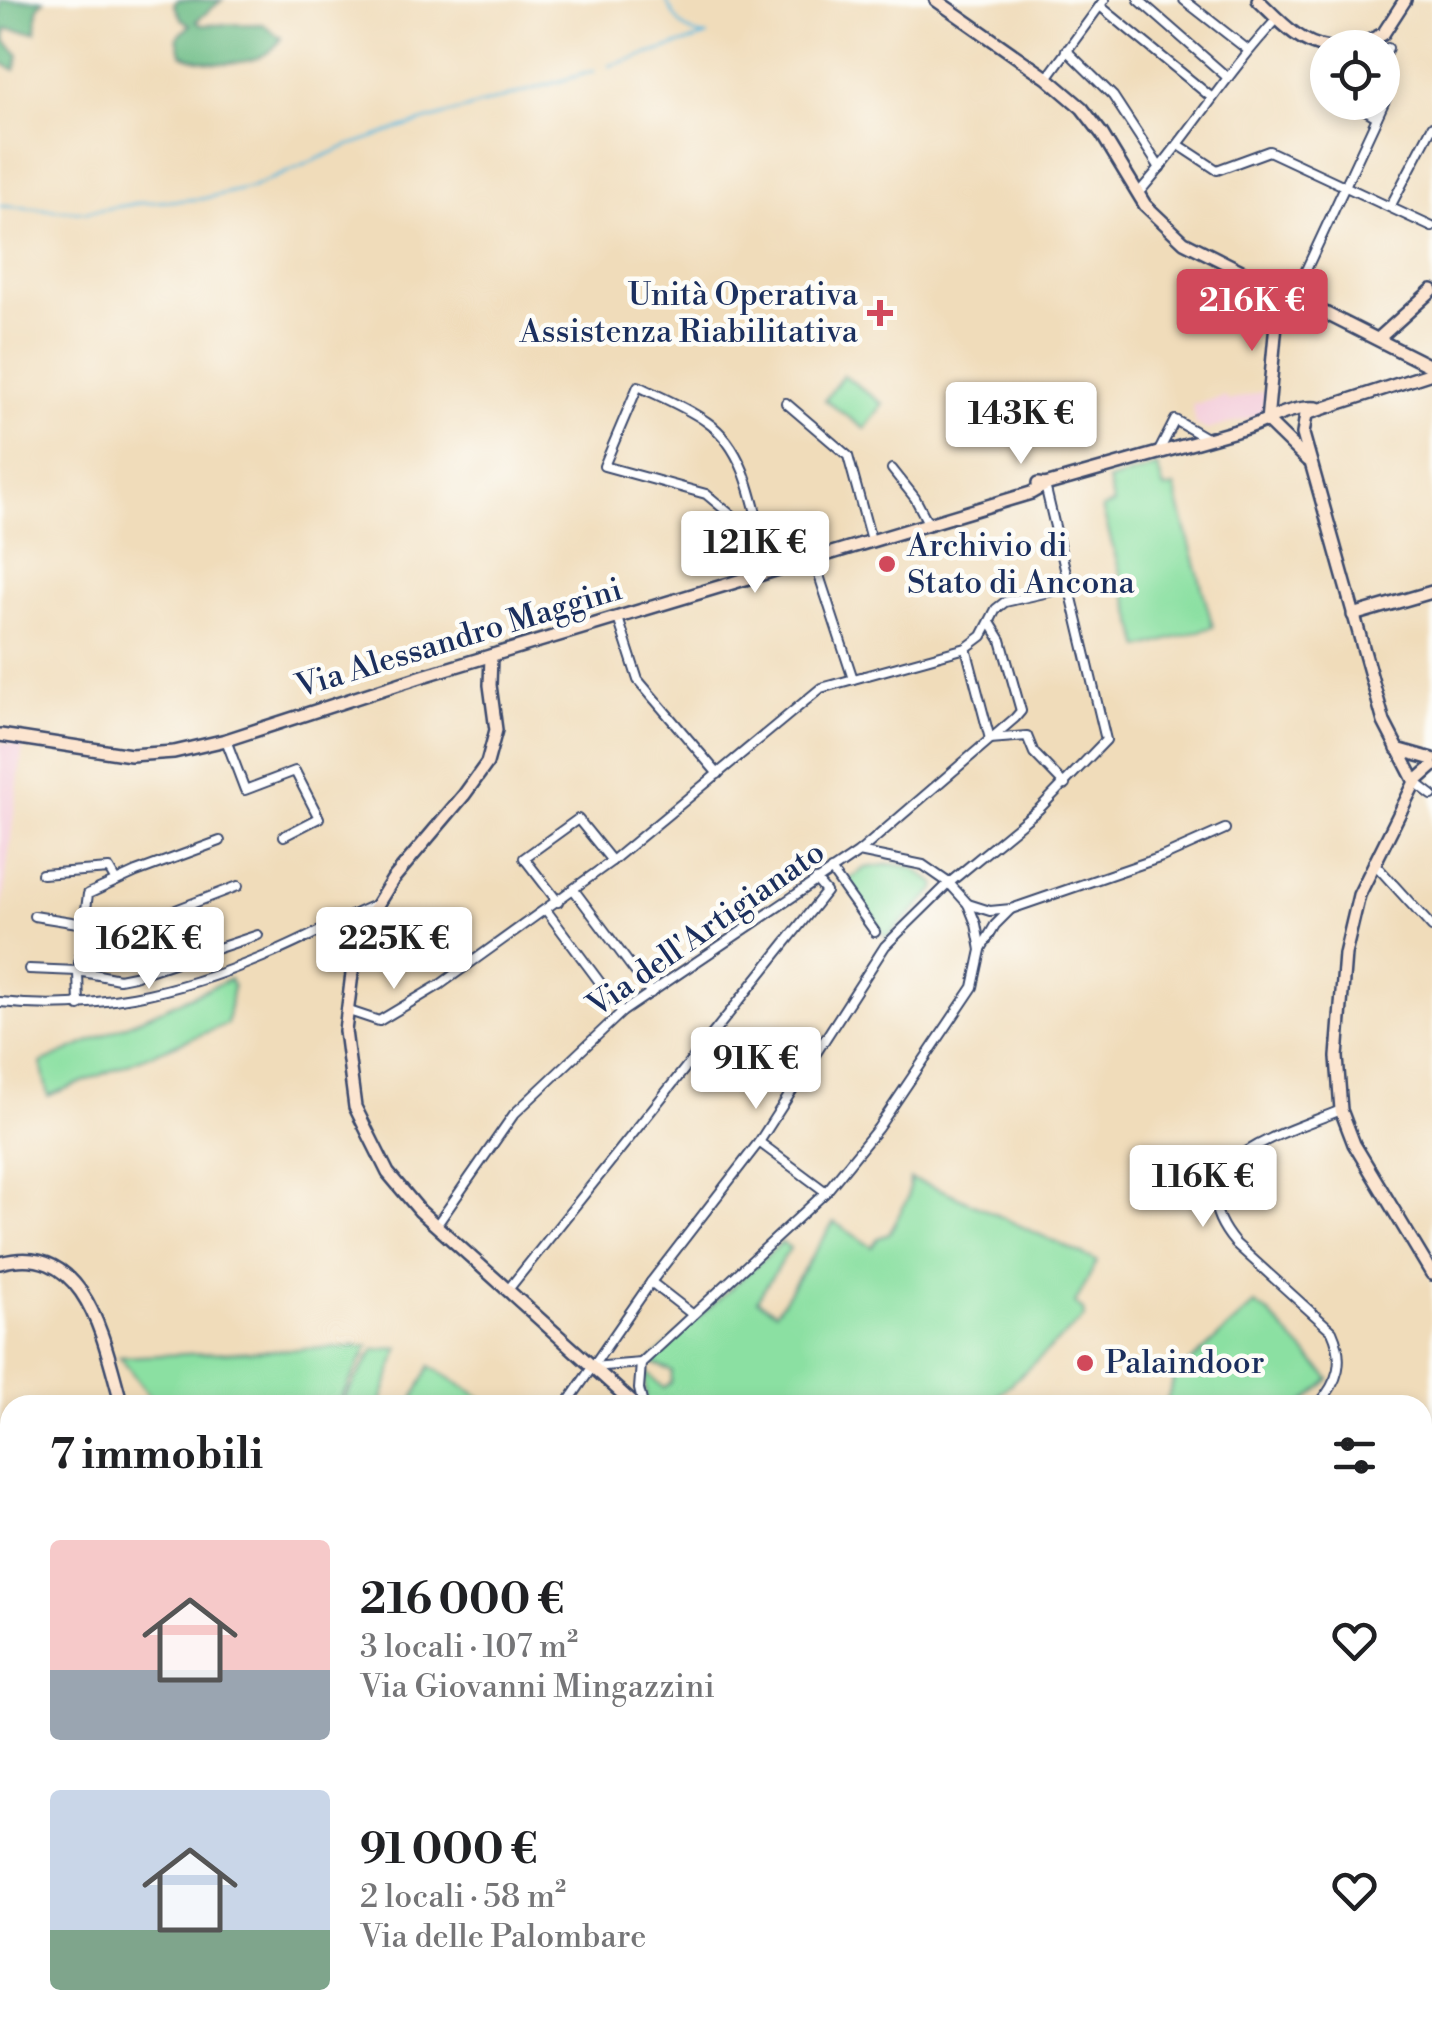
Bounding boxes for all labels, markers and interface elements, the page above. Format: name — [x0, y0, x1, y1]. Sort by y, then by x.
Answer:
map controls — [1310, 30, 1400, 120]
button: locate — [1310, 30, 1400, 120]
pin: 216K € — [1171, 269, 1333, 354]
place label: Unità Operativa Assistenza Riabilitativa — [519, 275, 859, 352]
text: 216K € — [1199, 281, 1305, 321]
marker: Unità Operativa Assistenza Riabilitativa — [867, 300, 893, 326]
pin: 143K € — [940, 382, 1102, 467]
text: 143K € — [968, 394, 1074, 434]
pin: 121K € — [674, 511, 836, 596]
text: 121K € — [703, 523, 807, 563]
place label: Archivio di Stato di Ancona — [906, 526, 1135, 603]
marker: Archivio di Stato di Ancona — [876, 553, 898, 575]
street label: Via Alessandro Maggini — [290, 569, 627, 707]
street label: Via dell'Artigianato — [579, 832, 833, 1027]
pin: 162K € — [68, 907, 230, 992]
pin: 225K € — [313, 907, 475, 992]
text: 162K € — [96, 919, 202, 959]
text: 225K € — [338, 919, 450, 959]
pin: 91K € — [686, 1027, 826, 1112]
text: 91K € — [713, 1039, 799, 1079]
pin: 116K € — [1122, 1145, 1284, 1230]
text: 116K € — [1152, 1157, 1254, 1197]
place label: Palaindoor — [1105, 1343, 1265, 1383]
marker: Palaindoor — [1074, 1352, 1096, 1374]
icon: filters — [1327, 1428, 1382, 1483]
text: 7 immobili — [50, 1429, 263, 1482]
text: 216 000 € — [360, 1574, 564, 1627]
icon: home — [130, 1580, 250, 1700]
icon: heart — [1327, 1613, 1382, 1668]
text: 3 locali · 107 m² — [360, 1627, 578, 1667]
text: Via Giovanni Mingazzini — [360, 1667, 715, 1707]
text: 91 000 € — [360, 1824, 538, 1877]
icon: home — [130, 1830, 250, 1950]
icon: heart — [1327, 1863, 1382, 1918]
text: 2 locali · 58 m² — [360, 1877, 566, 1917]
text: Via delle Palombare — [360, 1917, 647, 1957]

